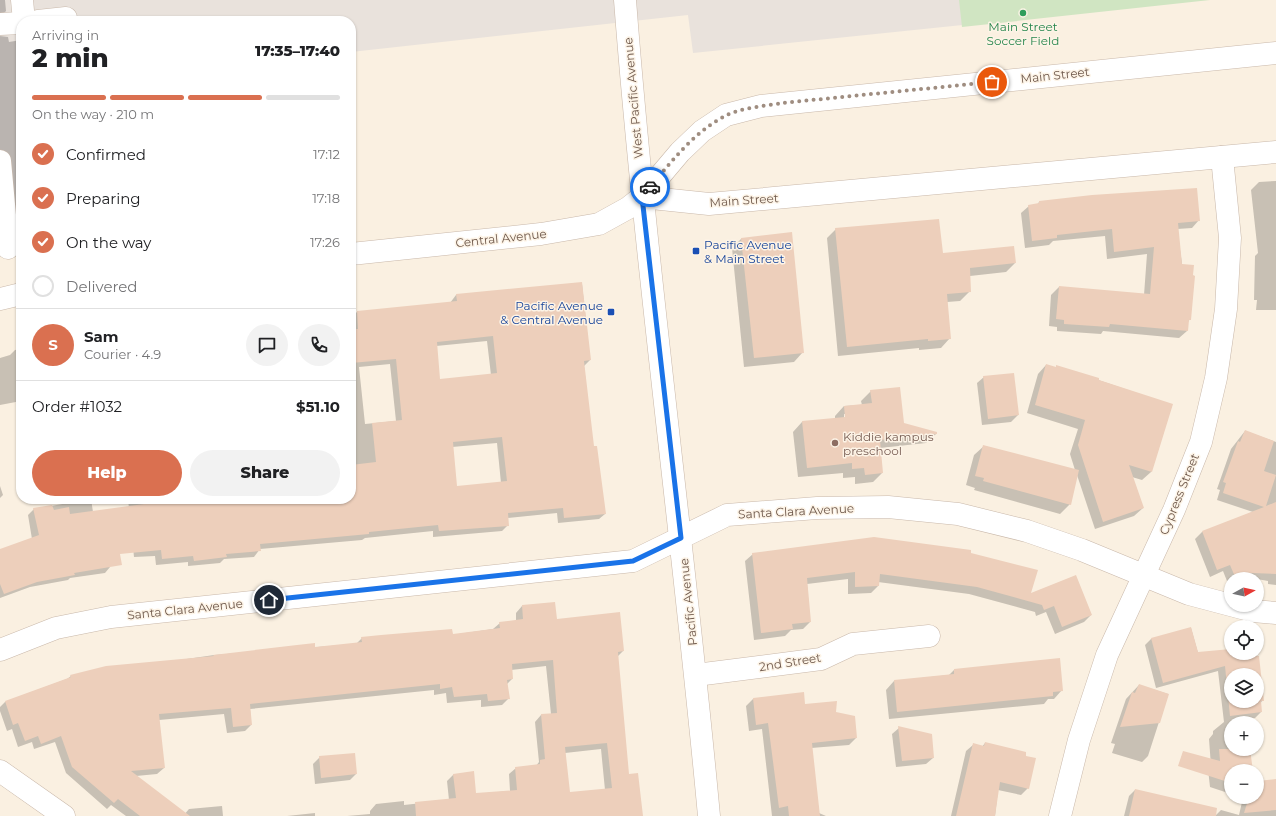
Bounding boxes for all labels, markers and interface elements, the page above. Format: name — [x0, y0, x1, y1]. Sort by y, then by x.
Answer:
marker: Main Street Soccer Field — [1018, 8, 1028, 18]
place label: Main Street Soccer Field — [987, 19, 1059, 48]
text: Arriving in — [32, 27, 99, 43]
street label: West Pacific Avenue — [620, 37, 646, 159]
text: 17:35–17:40 — [255, 41, 340, 60]
text: 2 min — [32, 42, 109, 74]
street label: Main Street — [1020, 64, 1090, 86]
pin — [975, 65, 1009, 99]
icon: bag — [981, 71, 1003, 93]
text: On the way · 210 m — [32, 106, 154, 122]
icon: check — [32, 143, 54, 165]
text: Confirmed — [66, 145, 146, 164]
text: 17:12 — [313, 146, 340, 162]
courier — [630, 167, 670, 207]
icon: car — [639, 176, 661, 198]
icon: check — [32, 187, 54, 209]
text: Preparing — [66, 189, 141, 208]
text: 17:18 — [312, 190, 340, 206]
street label: Main Street — [709, 190, 779, 210]
street label: Central Avenue — [455, 226, 547, 250]
icon: check — [32, 231, 54, 253]
text: On the way — [66, 233, 151, 252]
text: 17:26 — [310, 234, 340, 250]
place label: Pacific Avenue & Main Street — [704, 237, 792, 266]
marker: Pacific Avenue & Main Street — [691, 246, 701, 256]
text: Delivered — [66, 277, 138, 296]
place label: Pacific Avenue & Central Avenue — [500, 298, 603, 327]
marker: Pacific Avenue & Central Avenue — [606, 307, 616, 317]
button: chat — [246, 324, 288, 366]
button: phone — [298, 324, 340, 366]
text: Sam — [84, 327, 119, 346]
text: S — [48, 335, 58, 354]
text: Courier · 4.9 — [84, 346, 161, 362]
text: Order #1032 — [32, 397, 122, 416]
text: $51.10 — [296, 397, 340, 416]
place label: Kiddie kampus preschool — [843, 429, 934, 458]
marker: Kiddie kampus preschool — [830, 438, 840, 448]
button: Help — [32, 450, 182, 496]
button: Share — [190, 450, 340, 496]
street label: Cypress Street — [1156, 451, 1202, 537]
street label: Santa Clara Avenue — [738, 500, 854, 522]
street label: Pacific Avenue — [676, 558, 700, 646]
north arrow — [1224, 572, 1264, 612]
map controls — [1224, 572, 1264, 804]
pin — [252, 583, 286, 617]
icon: home — [258, 589, 280, 611]
street label: Santa Clara Avenue — [126, 595, 244, 623]
button: locate — [1224, 620, 1264, 660]
street label: 2nd Street — [758, 650, 822, 674]
button: layers — [1224, 668, 1264, 708]
button: + — [1224, 716, 1264, 756]
button: − — [1224, 764, 1264, 804]

